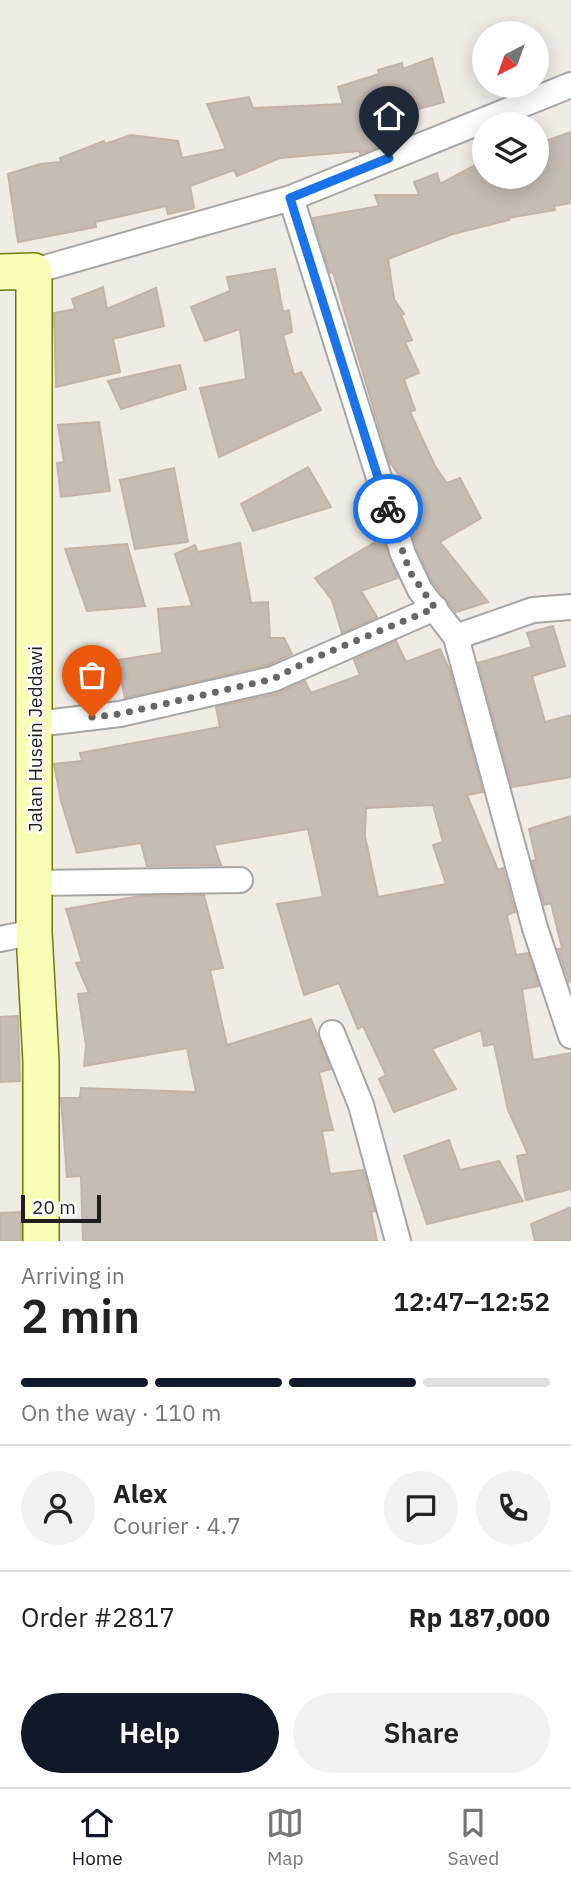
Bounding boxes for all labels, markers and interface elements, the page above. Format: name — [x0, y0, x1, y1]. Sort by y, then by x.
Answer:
north arrow — [472, 21, 550, 98]
map controls — [472, 21, 549, 189]
pin — [359, 86, 419, 158]
icon: home — [370, 97, 408, 135]
button: layers — [472, 112, 549, 189]
courier — [353, 474, 423, 544]
icon: bike — [369, 490, 407, 528]
pin — [62, 645, 122, 717]
street label: Jalan Husein Jeddawi — [23, 646, 47, 832]
icon: bag — [73, 656, 111, 694]
scale bar — [21, 1192, 102, 1224]
text: 20 m — [32, 1195, 76, 1219]
text: Arriving in — [21, 1260, 125, 1290]
text: 12:47–12:52 — [393, 1284, 550, 1318]
text: 2 min — [21, 1286, 140, 1346]
text: On the way · 110 m — [21, 1397, 221, 1427]
button: person — [21, 1471, 95, 1545]
button: chat — [384, 1471, 458, 1545]
button: phone — [476, 1471, 550, 1545]
text: Alex — [113, 1476, 167, 1510]
text: Courier · 4.7 — [113, 1510, 241, 1540]
text: Order #2817 — [21, 1600, 175, 1634]
text: Rp 187,000 — [409, 1600, 550, 1634]
button: Help — [21, 1693, 279, 1773]
button: Share — [293, 1693, 550, 1773]
tab: Home — [72, 1804, 123, 1870]
tab: Map — [266, 1804, 304, 1870]
tab: Saved — [448, 1804, 499, 1870]

